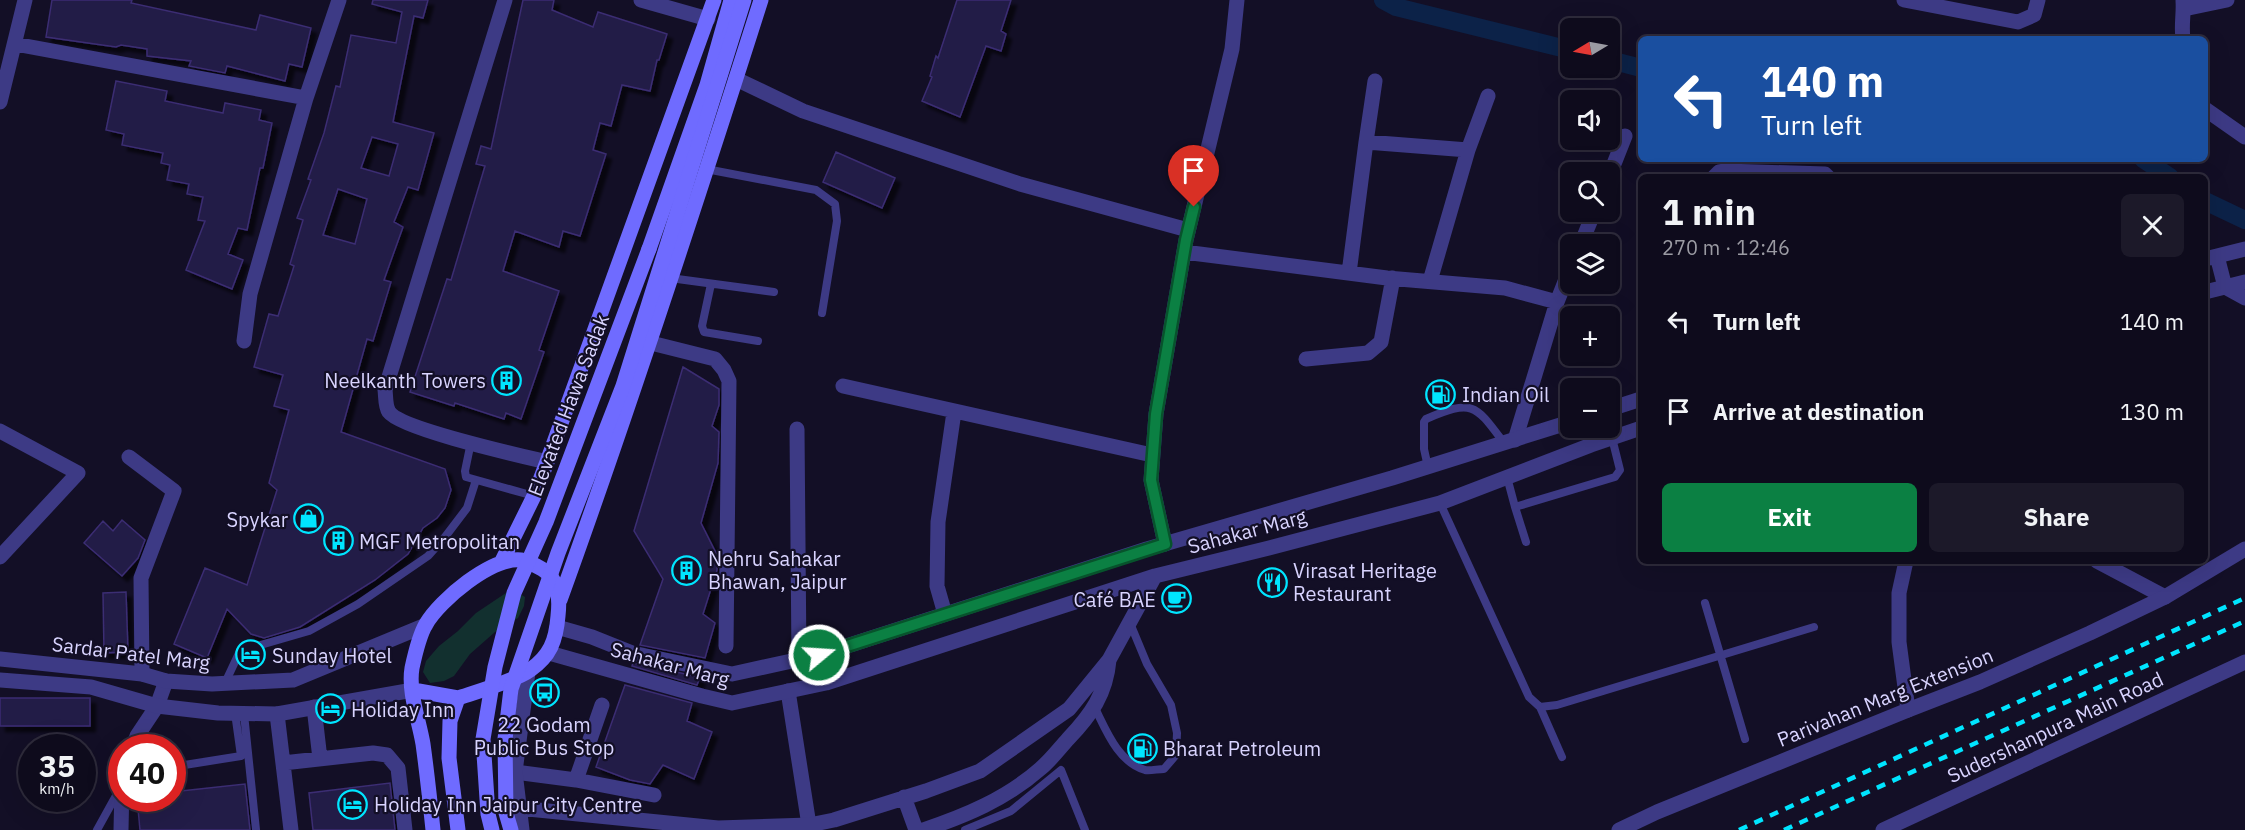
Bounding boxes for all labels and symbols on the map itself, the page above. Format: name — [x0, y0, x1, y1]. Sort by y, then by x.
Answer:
north arrow — [1560, 18, 1620, 78]
pin — [1168, 145, 1219, 207]
street label: Elevated Hawa Sadak — [521, 310, 615, 500]
building icon: Neelkanth Towers — [491, 364, 523, 396]
place label: Neelkanth Towers — [324, 367, 486, 394]
fuel station icon: Indian Oil — [1425, 378, 1457, 410]
place label: Indian Oil — [1462, 381, 1549, 408]
street label: Sahakar Marg — [1185, 502, 1310, 560]
shop icon: Spykar — [293, 503, 325, 535]
place label: Spykar — [226, 506, 288, 533]
building icon: MGF Metropolitan — [322, 525, 354, 557]
place label: MGF Metropolitan — [359, 528, 520, 555]
place label: Nehru Sahakar Bhawan, Jaipur — [708, 545, 847, 595]
building icon: Nehru Sahakar Bhawan, Jaipur — [671, 554, 703, 586]
place label: Virasat Heritage Restaurant — [1293, 557, 1437, 607]
restaurant icon: Virasat Heritage Restaurant — [1256, 566, 1288, 598]
cafe icon: Café BAE — [1161, 583, 1193, 615]
place label: Café BAE — [1073, 586, 1156, 613]
position arrow — [787, 623, 851, 687]
street label: Sardar Patel Marg — [50, 630, 212, 676]
street label: Sahakar Marg — [608, 635, 733, 693]
hotel icon: Sunday Hotel — [235, 639, 267, 671]
street label: Parivahan Marg Extension — [1773, 641, 1997, 753]
place label: Sunday Hotel — [272, 642, 392, 669]
street label: Sudershanpura Main Road — [1943, 665, 2167, 789]
bus stop icon: 22 Godam Public Bus Stop — [528, 677, 560, 709]
hotel icon: Holiday Inn — [314, 693, 346, 725]
place label: Holiday Inn — [351, 696, 454, 723]
place label: 22 Godam Public Bus Stop — [474, 711, 614, 761]
fuel station icon: Bharat Petroleum — [1126, 732, 1158, 764]
speed limit sign: 40 — [108, 734, 186, 812]
place label: Bharat Petroleum — [1163, 735, 1321, 762]
hotel icon: Holiday Inn Jaipur City Centre — [337, 788, 369, 820]
place label: Holiday Inn Jaipur City Centre — [374, 791, 642, 818]

